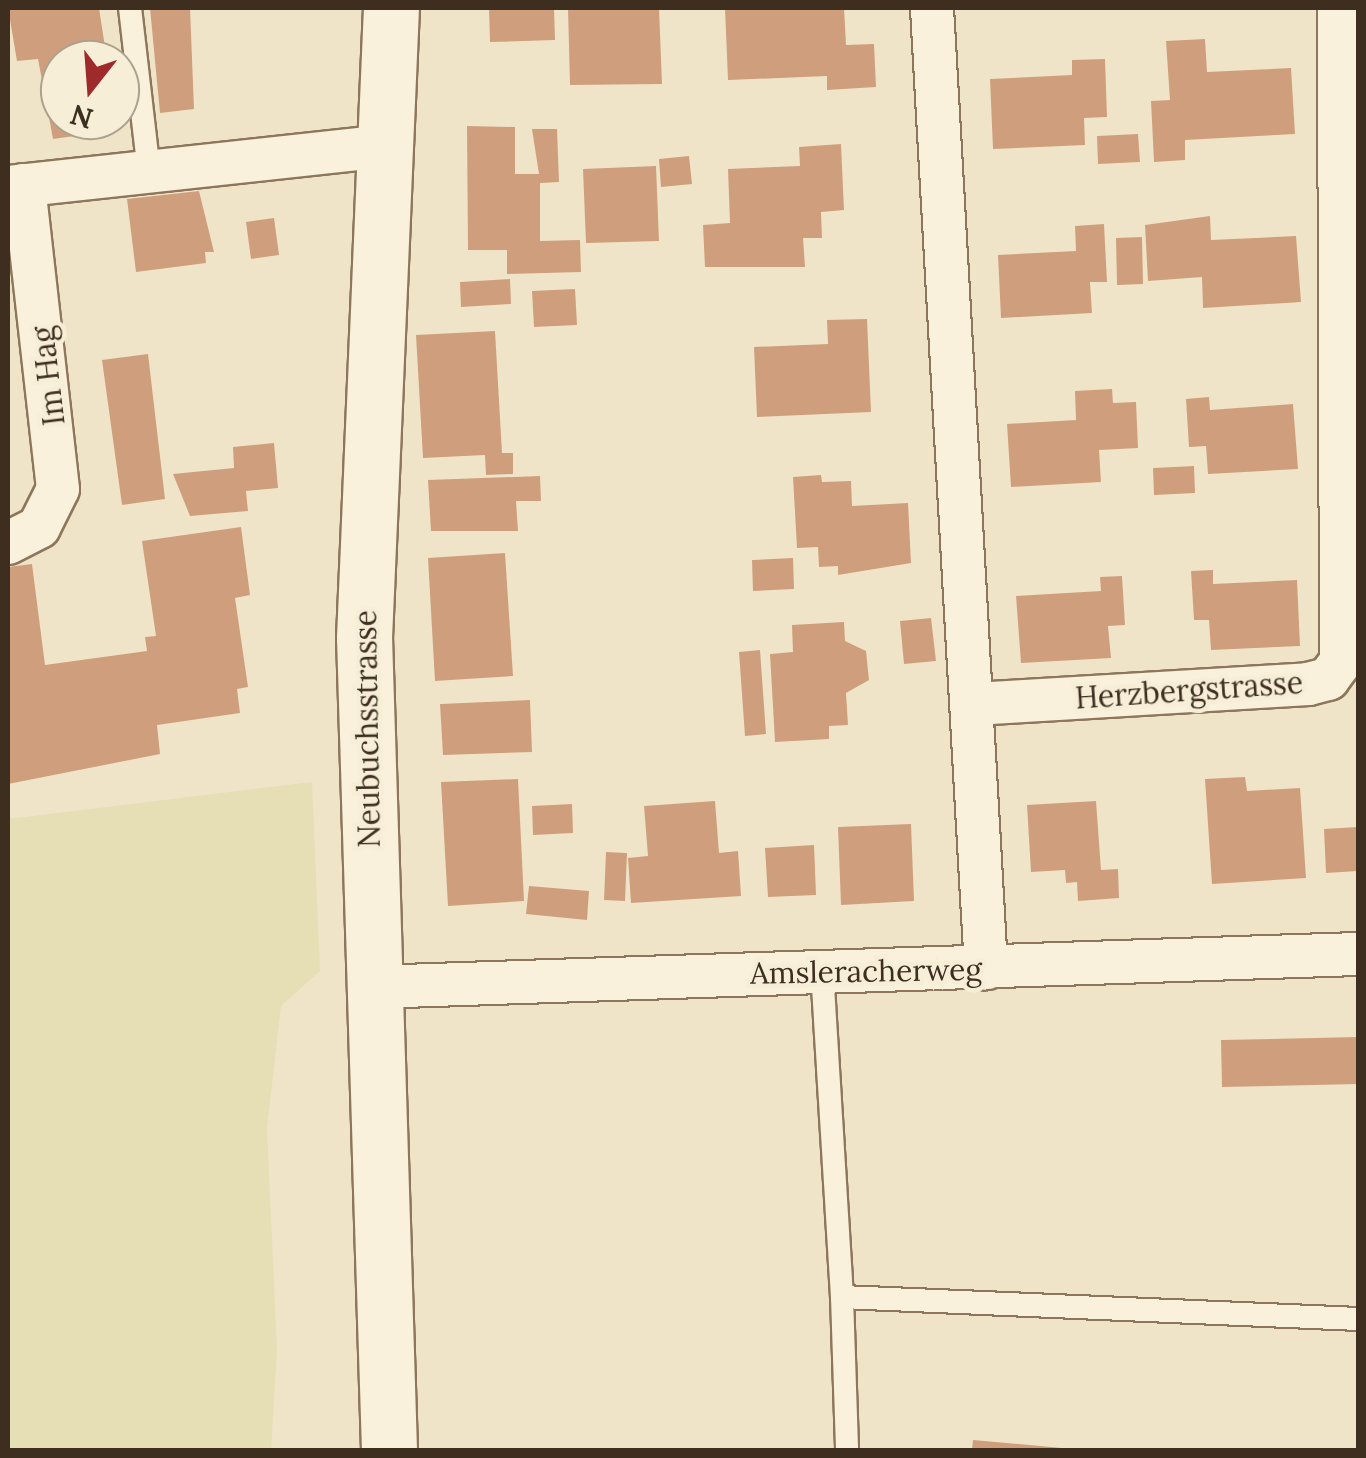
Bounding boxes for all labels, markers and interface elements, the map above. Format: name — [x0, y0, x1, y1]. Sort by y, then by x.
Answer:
north arrow — [40, 40, 140, 140]
text: N — [66, 96, 97, 137]
street label: Im Hag — [24, 324, 72, 428]
street label: Neubuchsstrasse — [347, 610, 387, 848]
street label: Herzbergstrasse — [1074, 664, 1304, 716]
street label: Amsleracherweg — [750, 951, 982, 991]

